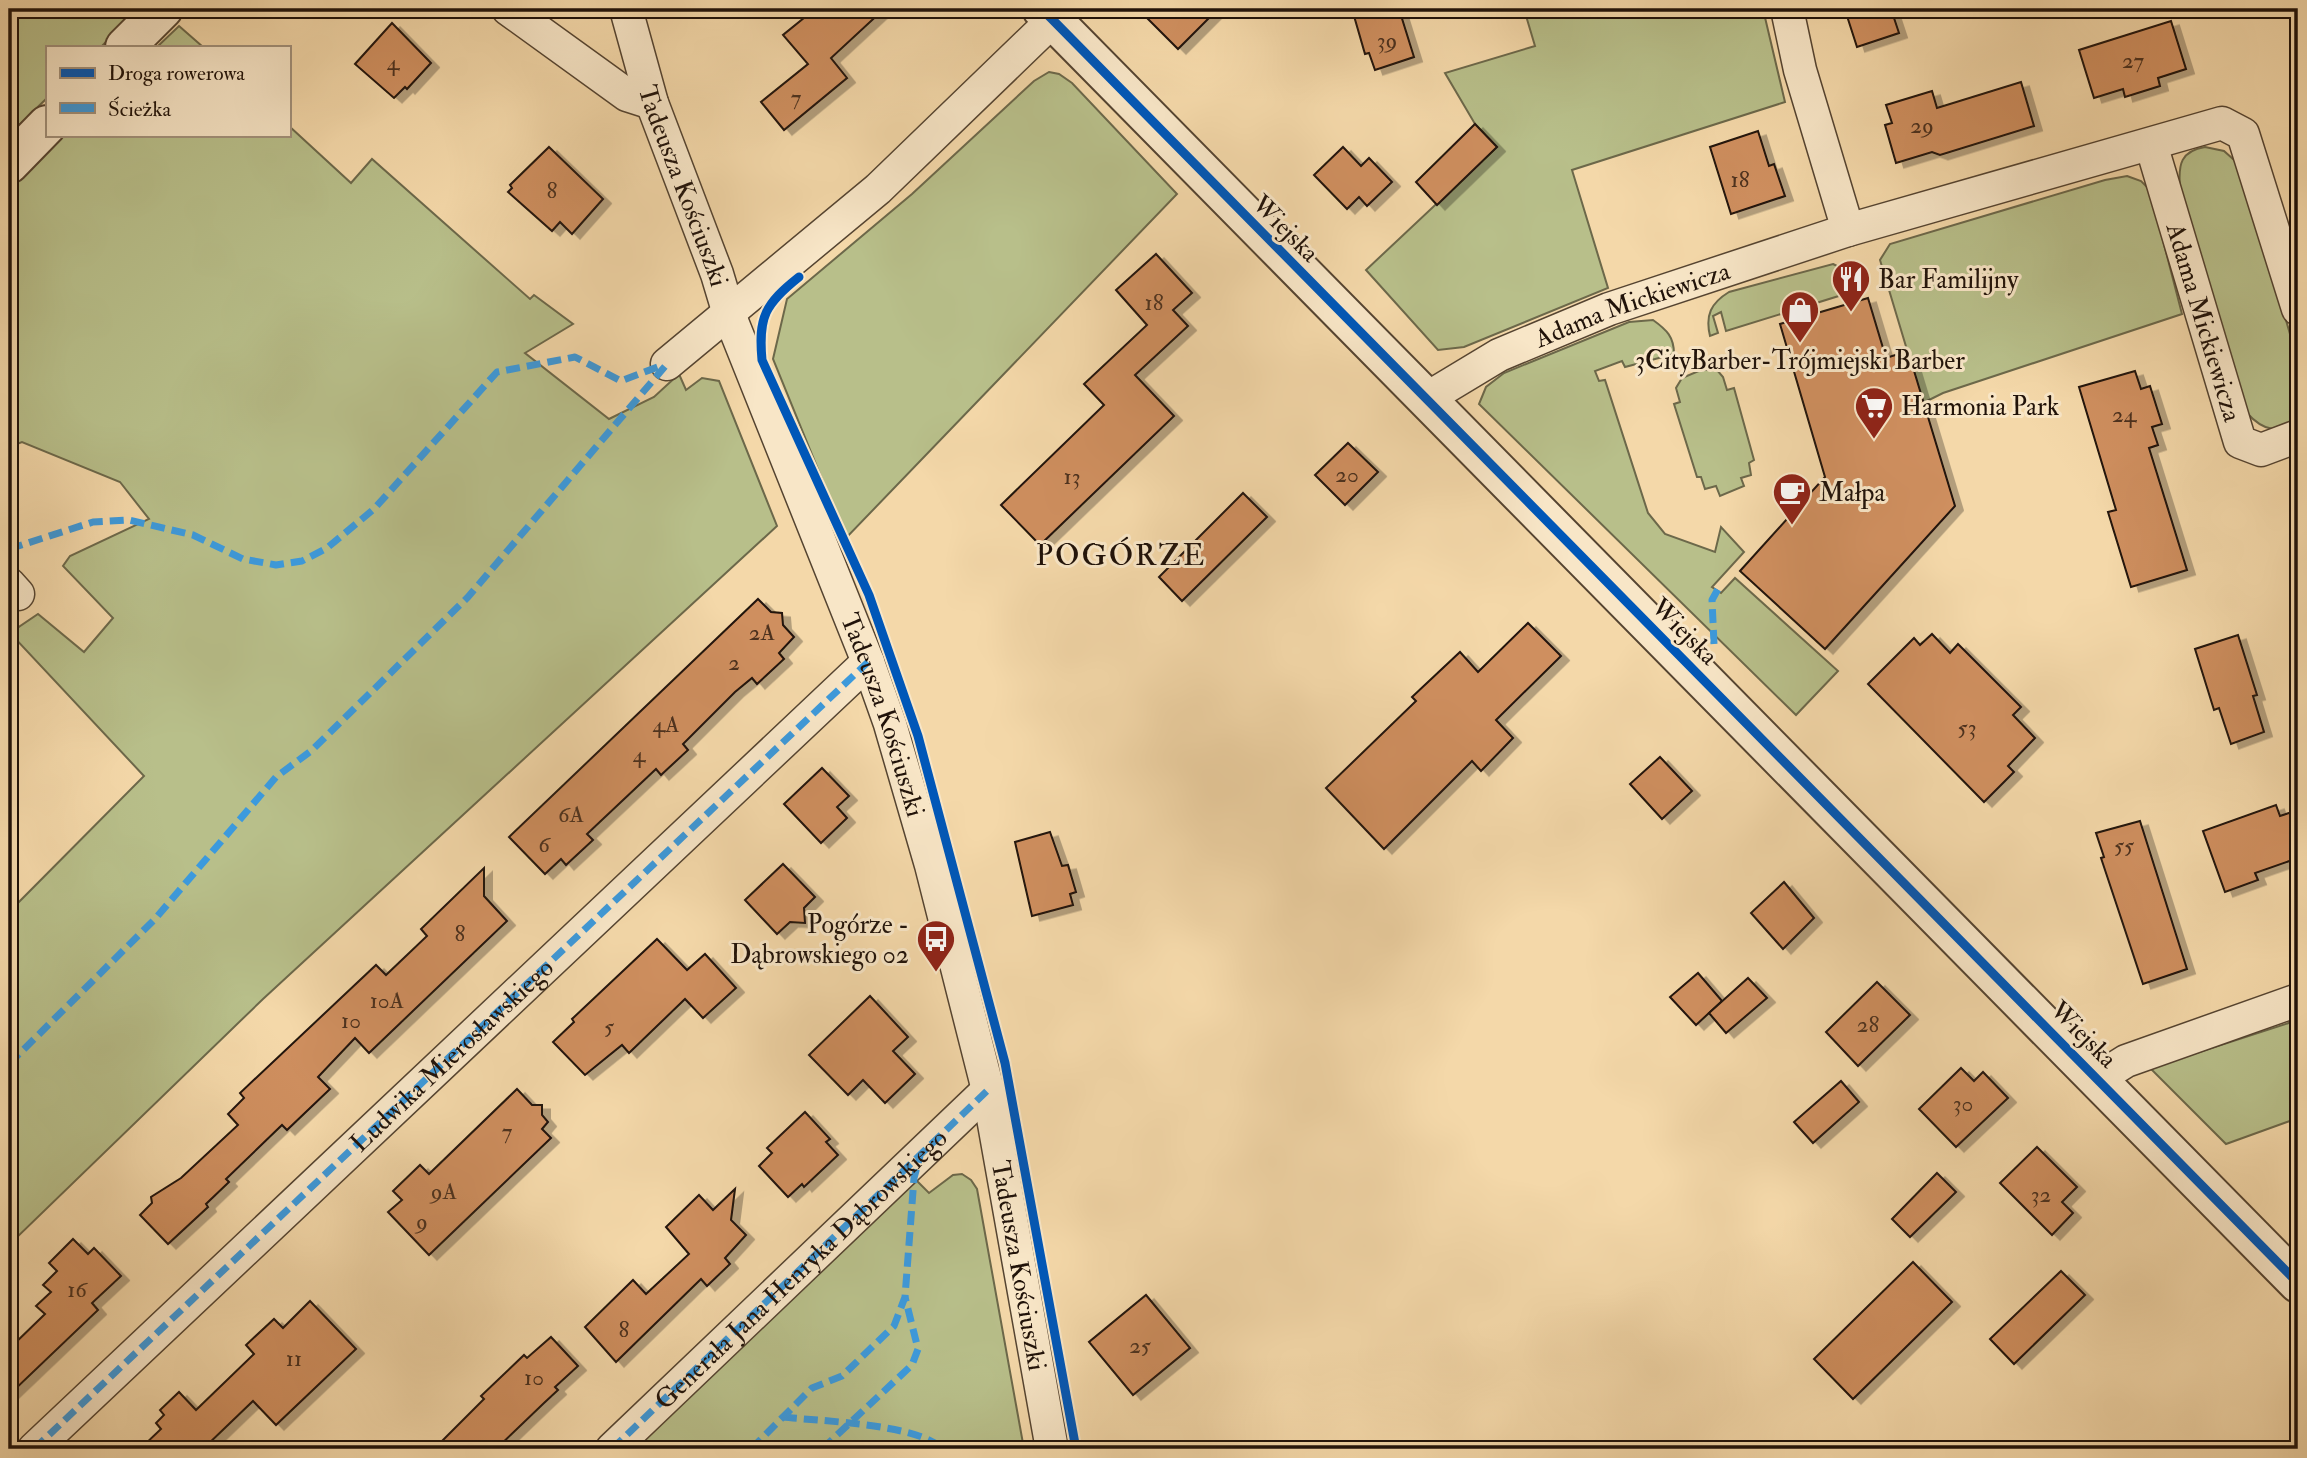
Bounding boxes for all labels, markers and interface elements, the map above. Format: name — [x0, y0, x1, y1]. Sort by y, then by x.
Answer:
house number: 39 — [1377, 26, 1397, 55]
legend — [46, 46, 290, 136]
house number: 27 — [2122, 46, 2145, 75]
house number: 4 — [387, 48, 401, 77]
text: Droga rowerowa — [108, 60, 245, 87]
street label: Tadeusza Kościuszki — [631, 82, 735, 290]
house number: 7 — [791, 83, 802, 112]
text: Ścieżka — [108, 96, 171, 123]
house number: 29 — [1910, 111, 1934, 140]
house number: 18 — [1730, 165, 1750, 194]
house number: 8 — [547, 176, 558, 205]
street label: Wiejska — [1244, 188, 1326, 269]
street label: Adama Mickiewicza — [2158, 218, 2248, 426]
street label: Adama Mickiewicza — [1529, 255, 1735, 356]
restaurant icon: Bar Familijny — [1830, 258, 1872, 313]
place label: Bar Familijny — [1878, 264, 2019, 296]
house number: 18 — [1144, 288, 1164, 317]
shop icon: 3CityBarber-Trójmiejski Barber — [1779, 289, 1821, 344]
place label: 3CityBarber-Trójmiejski Barber — [1635, 345, 1965, 377]
supermarket icon: Harmonia Park — [1853, 385, 1895, 440]
place label: Harmonia Park — [1901, 391, 2060, 423]
house number: 24 — [2112, 400, 2138, 429]
house number: 20 — [1335, 460, 1359, 489]
house number: 13 — [1063, 462, 1081, 491]
cafe icon: Małpa — [1771, 471, 1813, 526]
place label: Małpa — [1819, 477, 1885, 510]
district label: POGÓRZE — [1036, 536, 1206, 574]
street label: Wiejska — [1643, 591, 1725, 672]
street label: Tadeusza Kościuszki — [833, 609, 931, 821]
house number: 2A — [749, 618, 776, 647]
house number: 2 — [728, 648, 740, 677]
house number: 4A — [652, 710, 680, 739]
house number: 53 — [1958, 713, 1976, 742]
house number: 4 — [633, 740, 647, 769]
house number: 6A — [558, 800, 584, 829]
house number: 6 — [538, 830, 551, 859]
house number: 55 — [2114, 831, 2134, 860]
place label: Pogórze - Dąbrowskiego 02 — [730, 909, 909, 971]
bus stop icon: Pogórze - Dąbrowskiego 02 — [915, 918, 957, 973]
house number: 8 — [455, 919, 466, 948]
street label: Ludwika Mierosławskiego — [344, 952, 560, 1159]
house number: 10A — [370, 986, 405, 1015]
street label: Wiejska — [2042, 994, 2124, 1075]
house number: 10 — [341, 1006, 361, 1035]
house number: 28 — [1857, 1010, 1879, 1039]
house number: 5 — [604, 1012, 614, 1041]
house number: 30 — [1953, 1089, 1973, 1118]
house number: 7 — [502, 1117, 513, 1146]
street label: Generała Jana Henryka Dąbrowskiego — [649, 1122, 954, 1417]
street label: Tadeusza Kościuszki — [984, 1158, 1053, 1373]
house number: 9A — [429, 1177, 458, 1206]
house number: 32 — [2031, 1180, 2051, 1209]
house number: 9 — [414, 1207, 428, 1236]
house number: 16 — [67, 1275, 88, 1304]
house number: 8 — [619, 1315, 630, 1344]
house number: 25 — [1129, 1331, 1151, 1360]
house number: 11 — [286, 1344, 302, 1373]
house number: 10 — [524, 1363, 544, 1392]

